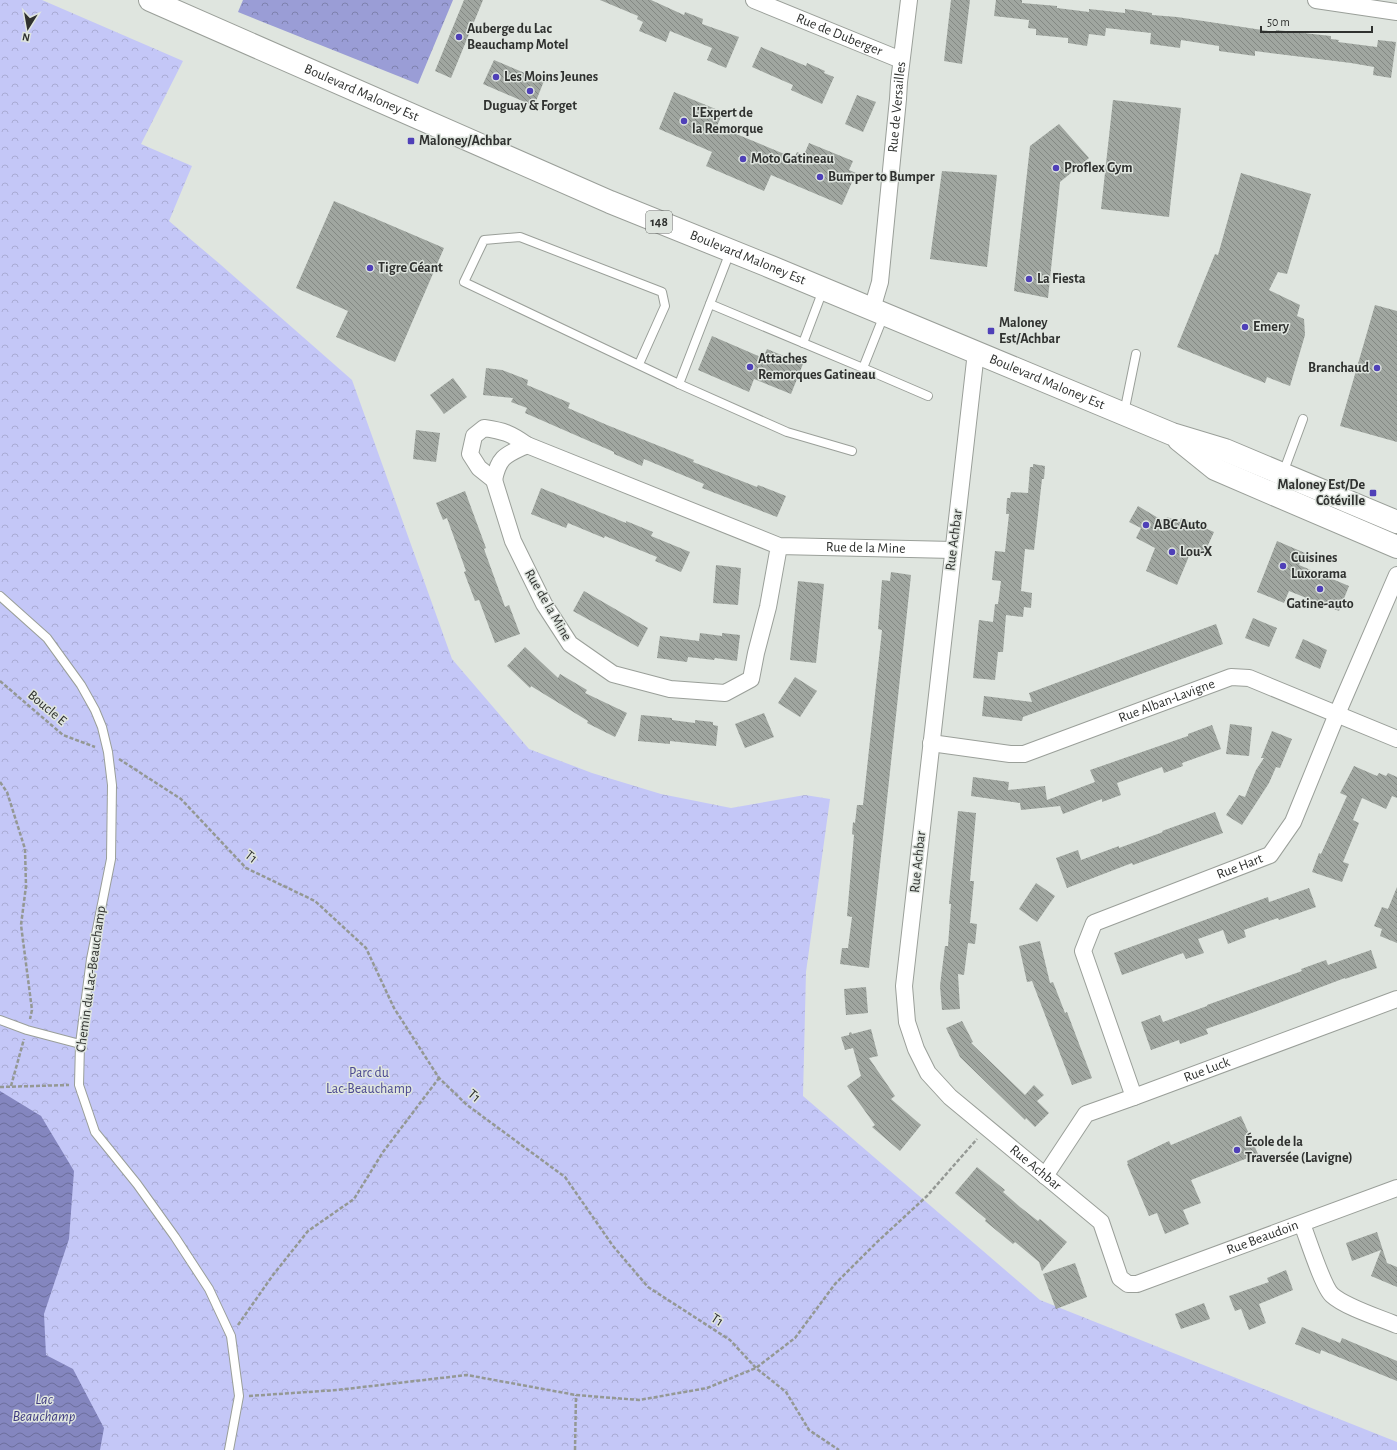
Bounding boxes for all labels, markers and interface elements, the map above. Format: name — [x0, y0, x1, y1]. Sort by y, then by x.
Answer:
north arrow — [8, 8, 48, 48]
scale bar — [1261, 8, 1372, 34]
street label: Rue de Duberger — [794, 11, 885, 59]
text: 50 m — [1267, 16, 1290, 28]
place label: Auberge du Lac Beauchamp Motel — [467, 22, 569, 52]
text: N — [21, 31, 31, 43]
marker: Auberge du Lac Beauchamp Motel — [454, 32, 464, 42]
street label: Rue de Versailles — [886, 61, 908, 153]
street label: Boulevard Maloney Est — [302, 62, 421, 124]
place label: Les Moins Jeunes — [504, 70, 598, 84]
marker: Les Moins Jeunes — [491, 72, 501, 82]
marker: Duguay & Forget — [525, 86, 535, 96]
place label: Duguay & Forget — [483, 99, 577, 113]
place label: L'Expert de la Remorque — [692, 106, 764, 136]
marker: L'Expert de la Remorque — [679, 116, 689, 126]
place label: Maloney/Achbar — [419, 134, 511, 148]
marker: Maloney/Achbar — [406, 136, 416, 146]
place label: Moto Gatineau — [751, 152, 835, 166]
marker: Moto Gatineau — [738, 154, 748, 164]
place label: Proflex Gym — [1064, 161, 1133, 175]
marker: Proflex Gym — [1051, 163, 1061, 173]
place label: Bumper to Bumper — [828, 170, 935, 184]
marker: Bumper to Bumper — [815, 172, 825, 182]
road number: 148 — [646, 211, 672, 233]
street label: Boulevard Maloney Est — [688, 228, 808, 288]
place label: Tigre Géant — [378, 261, 443, 275]
marker: Tigre Géant — [365, 263, 375, 273]
place label: La Fiesta — [1037, 272, 1086, 286]
marker: La Fiesta — [1024, 274, 1034, 284]
place label: Maloney Est/Achbar — [999, 316, 1060, 346]
place label: Emery — [1253, 320, 1290, 334]
marker: Emery — [1240, 322, 1250, 332]
marker: Maloney Est/Achbar — [986, 326, 996, 336]
place label: Attaches Remorques Gatineau — [758, 352, 876, 382]
street label: Boulevard Maloney Est — [987, 352, 1107, 412]
place label: Branchaud — [1308, 361, 1370, 375]
marker: Attaches Remorques Gatineau — [745, 362, 755, 372]
marker: Branchaud — [1372, 363, 1382, 373]
place label: Maloney Est/De Côtéville — [1277, 478, 1365, 508]
marker: Maloney Est/De Côtéville — [1368, 488, 1378, 498]
street label: Rue Achbar — [943, 508, 965, 572]
place label: ABC Auto — [1154, 518, 1207, 532]
marker: ABC Auto — [1141, 520, 1151, 530]
street label: Rue de la Mine — [826, 540, 906, 556]
place label: Lou-X — [1180, 545, 1213, 559]
marker: Lou-X — [1167, 547, 1177, 557]
place label: Cuisines Luxorama — [1291, 551, 1347, 581]
marker: Cuisines Luxorama — [1278, 561, 1288, 571]
street label: Rue de la Mine — [522, 567, 574, 643]
marker: Gatine-auto — [1315, 584, 1325, 594]
place label: Gatine-auto — [1286, 597, 1354, 611]
street label: Rue Alban-Lavigne — [1117, 677, 1217, 725]
street label: Boucle E — [25, 688, 69, 728]
street label: Rue Achbar — [908, 830, 928, 894]
street label: T1 — [242, 848, 260, 866]
street label: Rue Hart — [1215, 851, 1265, 882]
street label: Chemin du Lac-Beauchamp — [74, 905, 108, 1053]
street label: Rue Luck — [1182, 1055, 1232, 1085]
park label: Parc du Lac-Beauchamp — [326, 1066, 412, 1096]
street label: T1 — [465, 1087, 483, 1105]
place label: École de la Traversée (Lavigne) — [1245, 1132, 1353, 1165]
street label: Rue Achbar — [1007, 1143, 1064, 1193]
marker: École de la Traversée (Lavigne) — [1232, 1145, 1242, 1155]
street label: Rue Beaudoin — [1225, 1218, 1300, 1257]
street label: T1 — [708, 1311, 726, 1329]
water label: Lac Beauchamp — [13, 1392, 76, 1424]

